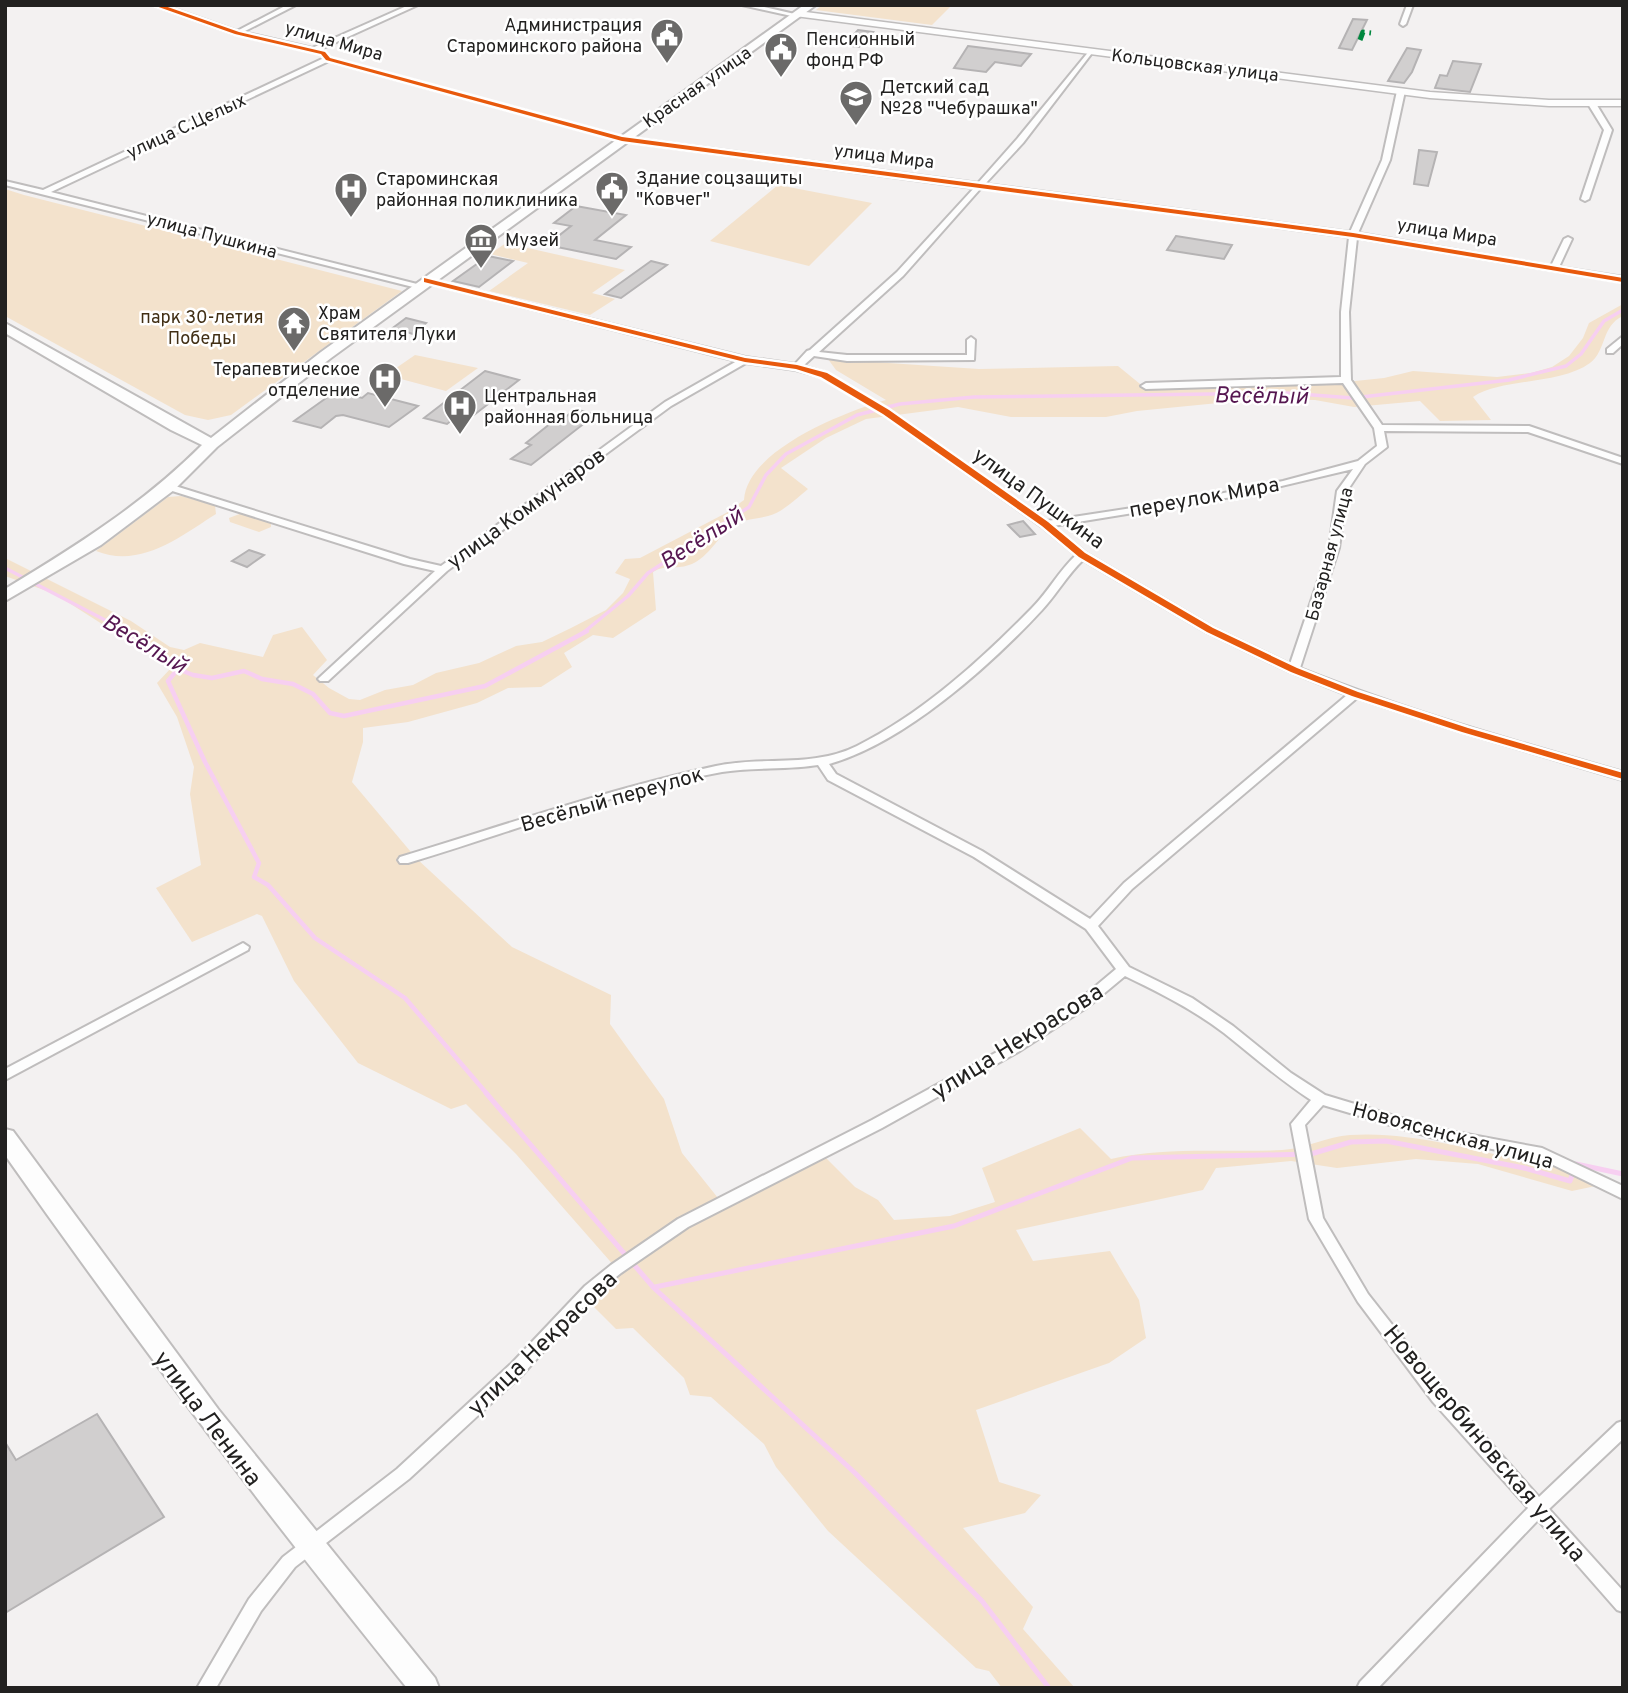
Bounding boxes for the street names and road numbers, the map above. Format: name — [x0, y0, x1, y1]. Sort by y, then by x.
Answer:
street label: улица Мира — [282, 17, 385, 67]
street label: Красная улица — [639, 42, 757, 134]
street label: Кольцовская улица — [1110, 45, 1280, 88]
street label: улица С.Целых — [123, 90, 250, 165]
street label: улица Мира — [832, 140, 935, 175]
street label: улица Пушкина — [144, 208, 279, 265]
street label: улица Мира — [1395, 214, 1498, 253]
street label: улица Пушкина — [967, 442, 1109, 556]
street label: улица Коммунаров — [442, 443, 612, 576]
street label: переулок Мира — [1127, 472, 1281, 525]
street label: Базарная улица — [1302, 485, 1359, 624]
street label: Весёлый переулок — [518, 761, 707, 839]
street label: улица Некрасова — [927, 978, 1109, 1108]
street label: Новоясенская улица — [1349, 1097, 1556, 1176]
street label: улица Некрасова — [462, 1265, 625, 1424]
street label: Новощербиновская улица — [1375, 1320, 1591, 1569]
street label: улица Ленина — [146, 1346, 267, 1493]

